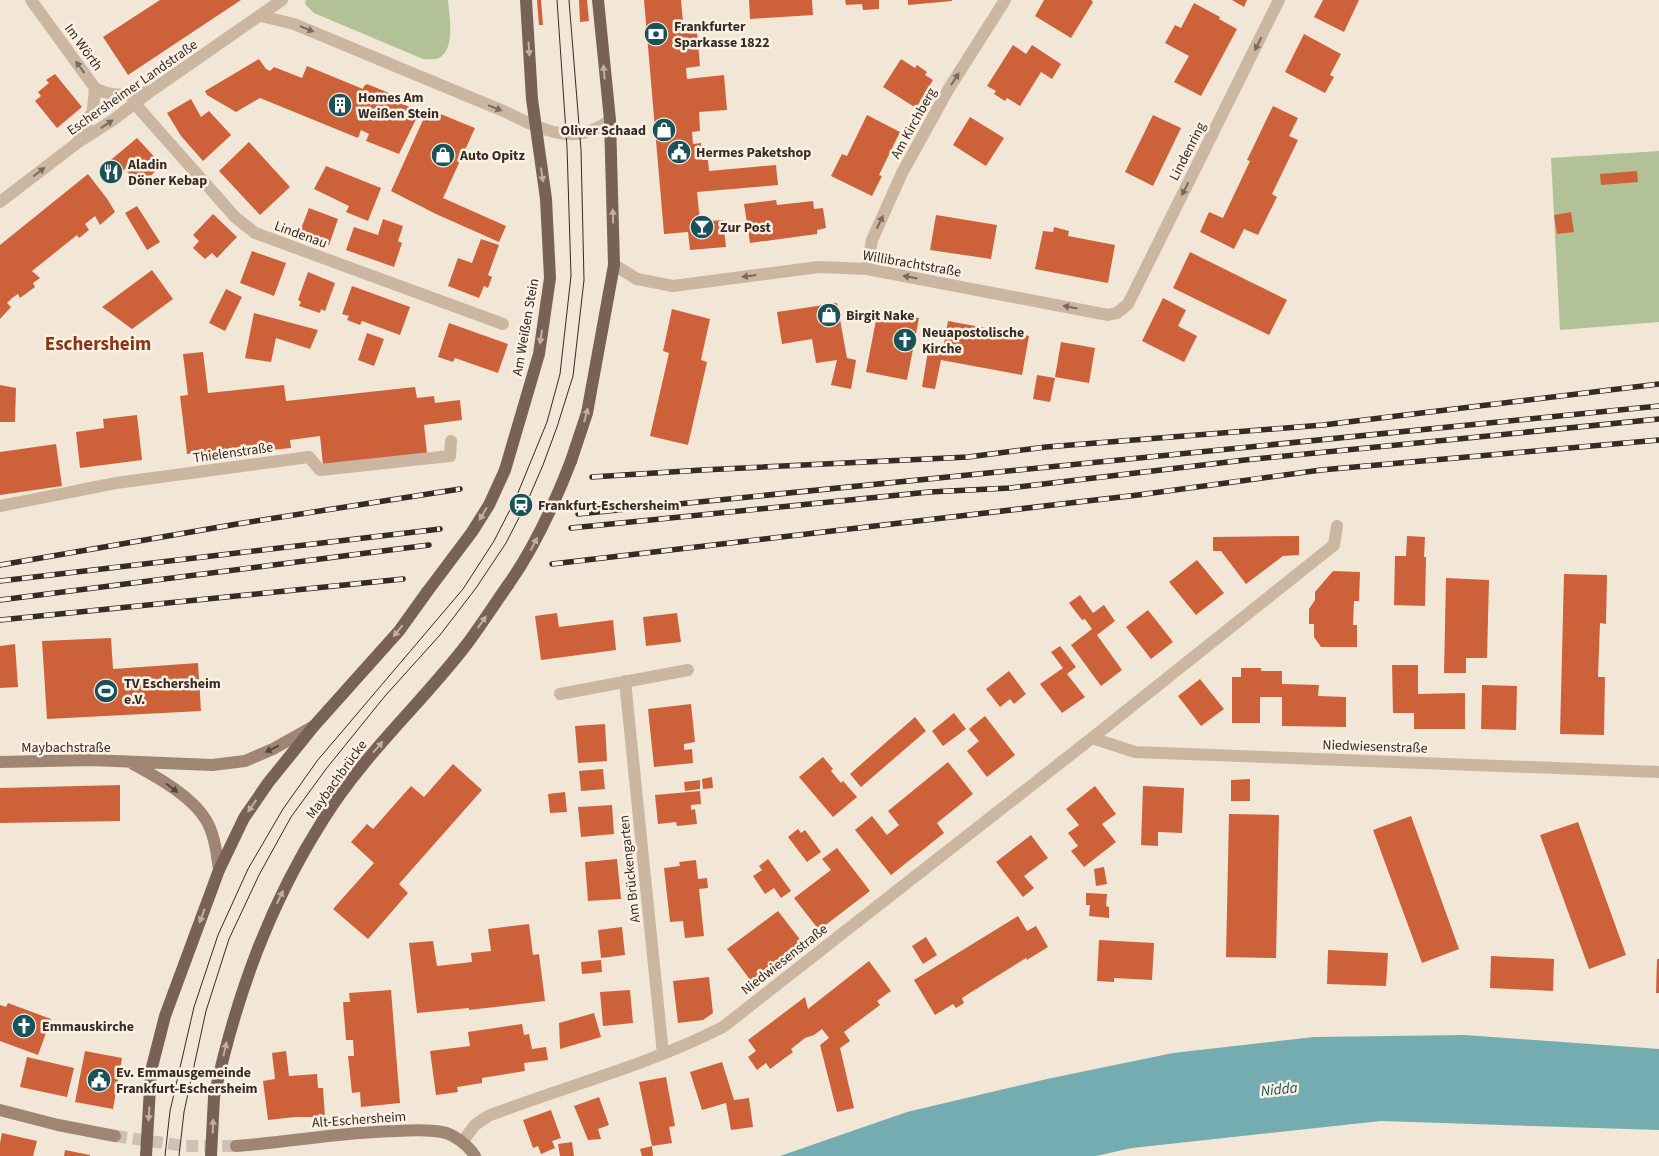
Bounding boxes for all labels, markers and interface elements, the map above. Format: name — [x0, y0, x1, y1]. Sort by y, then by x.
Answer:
place label: Frankfurter Sparkasse 1822 — [674, 17, 770, 53]
street label: Im Wörth — [59, 20, 107, 75]
bank icon: Frankfurter Sparkasse 1822 — [643, 21, 669, 47]
one-way arrow — [300, 26, 315, 33]
street label: Eschersheimer Landstraße — [63, 35, 202, 141]
one-way arrow — [1253, 36, 1262, 51]
one-way arrow — [525, 41, 533, 57]
one-way arrow — [75, 60, 85, 73]
one-way arrow — [600, 64, 608, 80]
one-way arrow — [950, 72, 960, 85]
street label: Am Kirchberg — [886, 84, 942, 163]
place label: Homes Am Weißen Stein — [358, 88, 439, 124]
building icon: Homes Am Weißen Stein — [327, 92, 353, 118]
one-way arrow — [488, 104, 503, 112]
shop icon: Oliver Schaad — [651, 117, 677, 143]
one-way arrow — [100, 119, 113, 129]
street label: Lindenring — [1165, 119, 1211, 184]
place label: Oliver Schaad — [561, 121, 646, 141]
public building icon: Hermes Paketshop — [666, 139, 692, 165]
shop icon: Auto Opitz — [430, 142, 456, 168]
place label: Hermes Paketshop — [696, 143, 811, 163]
place label: Auto Opitz — [459, 146, 525, 166]
place label: Aladin Döner Kebap — [127, 155, 207, 191]
restaurant icon: Aladin Döner Kebap — [98, 159, 124, 185]
one-way arrow — [32, 167, 45, 178]
one-way arrow — [539, 168, 547, 184]
one-way arrow — [1181, 182, 1189, 196]
one-way arrow — [609, 208, 617, 224]
bar icon: Zur Post — [689, 214, 715, 240]
one-way arrow — [875, 215, 884, 230]
street label: Lindenau — [271, 216, 330, 254]
place label: Zur Post — [720, 218, 771, 238]
street label: Willibrachtstraße — [861, 245, 963, 283]
one-way arrow — [740, 272, 756, 280]
one-way arrow — [902, 273, 918, 281]
street label: Am Weißen Stein — [508, 277, 544, 377]
shop icon: Birgit Nake — [816, 302, 842, 328]
one-way arrow — [1061, 303, 1077, 311]
place label: Birgit Nake — [846, 306, 915, 326]
place label: Neuapostolische Kirche — [922, 323, 1024, 359]
church icon: Neuapostolische Kirche — [892, 327, 918, 353]
one-way arrow — [537, 329, 545, 345]
district label: Eschersheim — [45, 331, 151, 358]
one-way arrow — [582, 407, 590, 422]
street label: Thielenstraße — [192, 437, 274, 469]
station icon: Frankfurt-Eschersheim — [508, 492, 534, 518]
place label: Frankfurt-Eschersheim — [538, 496, 680, 516]
one-way arrow — [479, 507, 488, 520]
one-way arrow — [530, 537, 538, 551]
one-way arrow — [477, 615, 487, 629]
one-way arrow — [392, 625, 403, 638]
place label: TV Eschersheim e.V. — [124, 674, 221, 710]
sports icon: TV Eschersheim e.V. — [93, 678, 119, 704]
street label: Niedwiesenstraße — [1322, 735, 1428, 759]
street label: Maybachbrücke — [302, 736, 372, 823]
street label: Maybachstraße — [21, 738, 111, 758]
one-way arrow — [372, 741, 384, 753]
one-way arrow — [264, 745, 279, 753]
one-way arrow — [166, 783, 179, 793]
one-way arrow — [247, 799, 257, 812]
street label: Am Brückengarten — [614, 814, 646, 924]
one-way arrow — [277, 890, 285, 904]
one-way arrow — [198, 909, 206, 924]
street label: Niedwiesenstraße — [737, 920, 832, 1000]
church icon: Emmauskirche — [11, 1013, 37, 1039]
place label: Emmauskirche — [42, 1017, 134, 1037]
one-way arrow — [221, 1042, 229, 1057]
place label: Ev. Emmausgemeinde Frankfurt-Eschersheim — [116, 1063, 258, 1099]
public building icon: Ev. Emmausgemeinde Frankfurt-Eschersheim — [86, 1067, 112, 1093]
water label: Nidda — [1260, 1077, 1299, 1102]
one-way arrow — [144, 1106, 152, 1122]
street label: Alt-Eschersheim — [311, 1107, 407, 1133]
one-way arrow — [209, 1118, 217, 1134]

